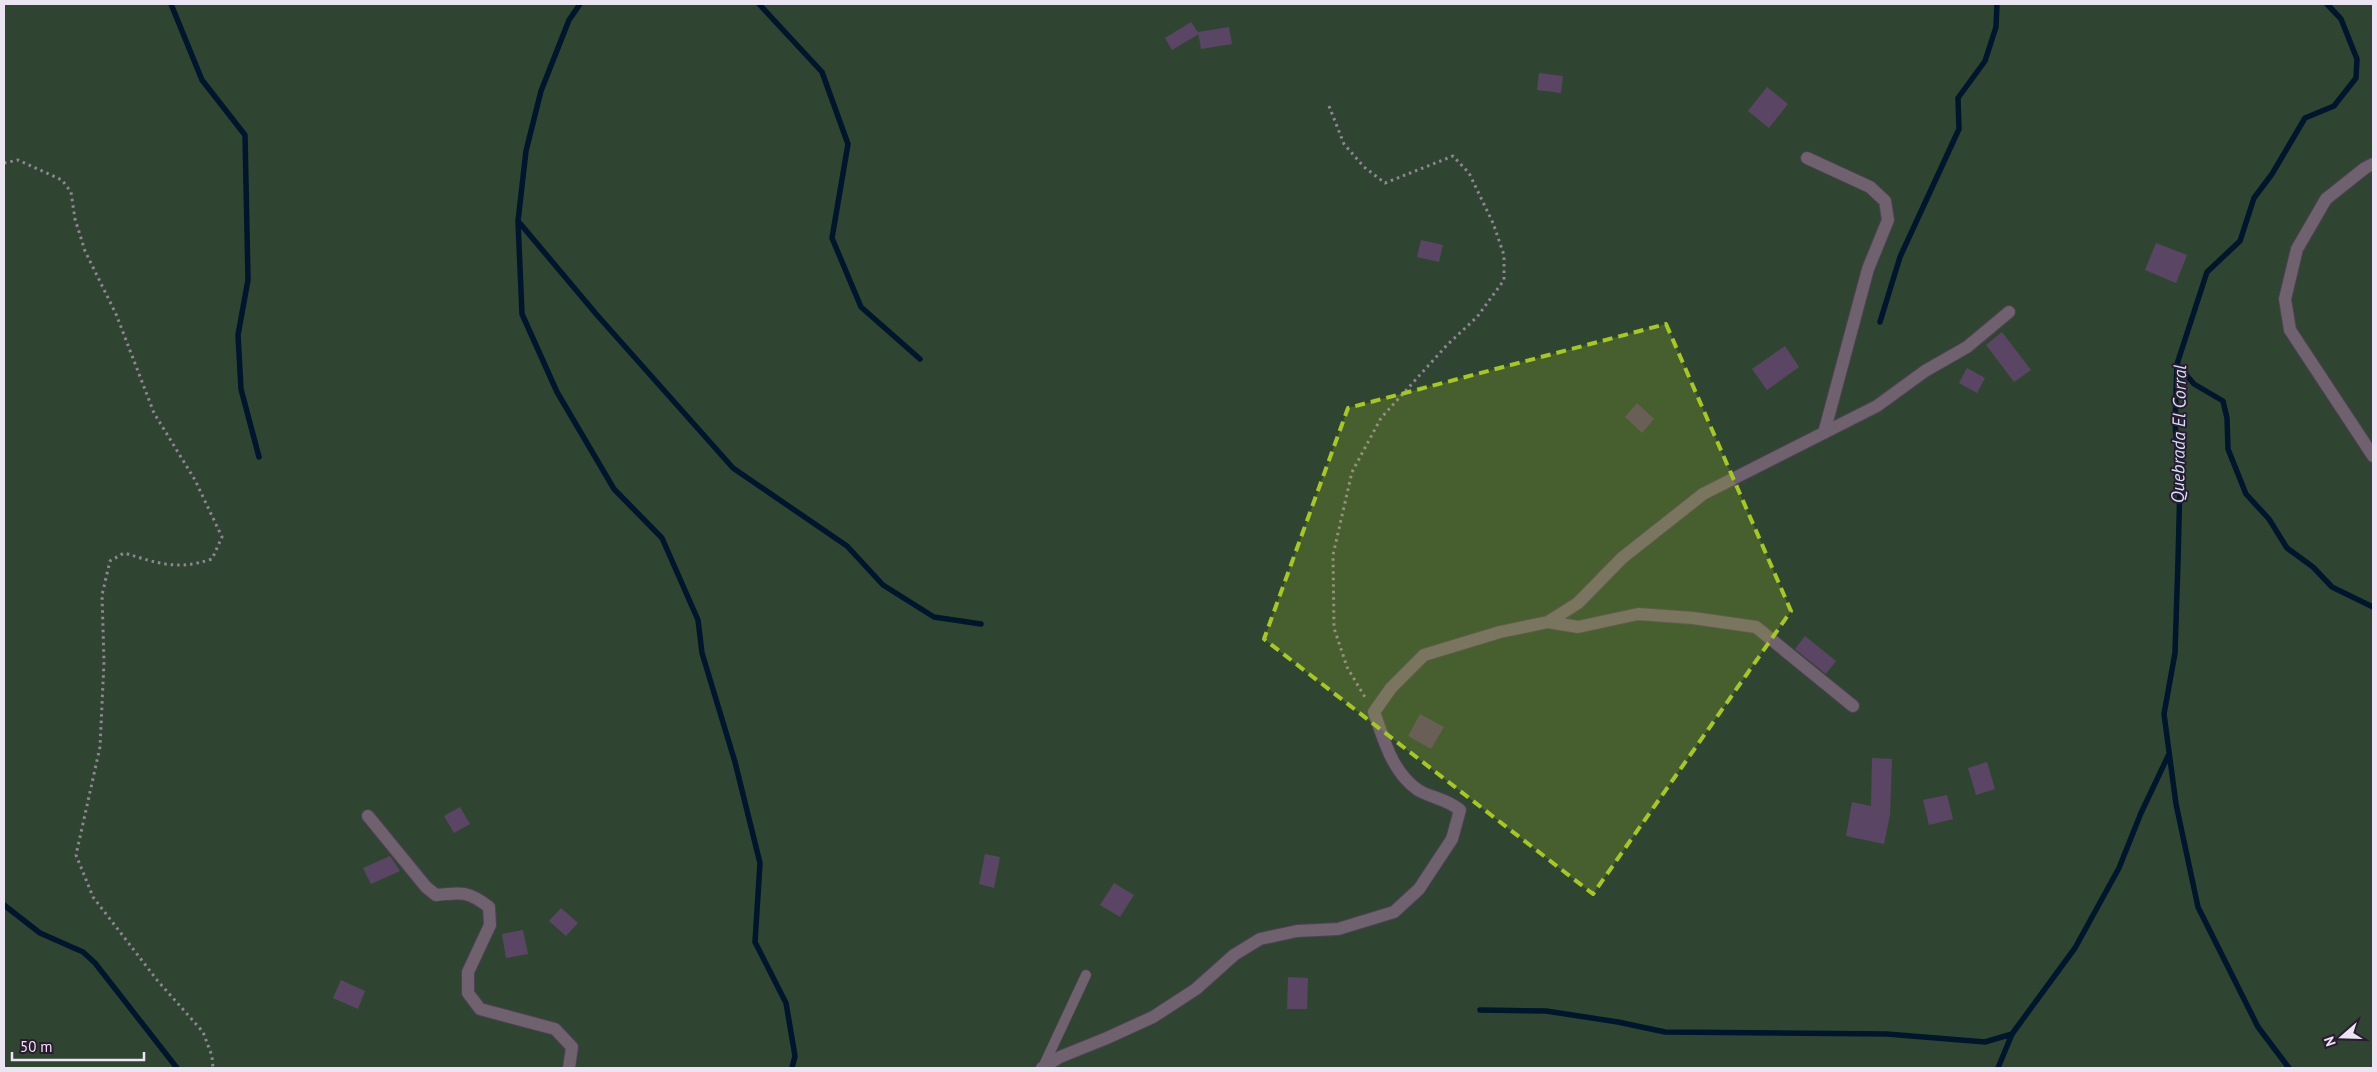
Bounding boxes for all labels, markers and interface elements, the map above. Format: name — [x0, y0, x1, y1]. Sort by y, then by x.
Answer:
water label: Quebrada El Corral — [2166, 365, 2191, 503]
north arrow — [2317, 1012, 2367, 1062]
scale bar — [12, 1030, 145, 1062]
text: N — [2320, 1034, 2340, 1049]
text: 50 m — [20, 1037, 53, 1056]

